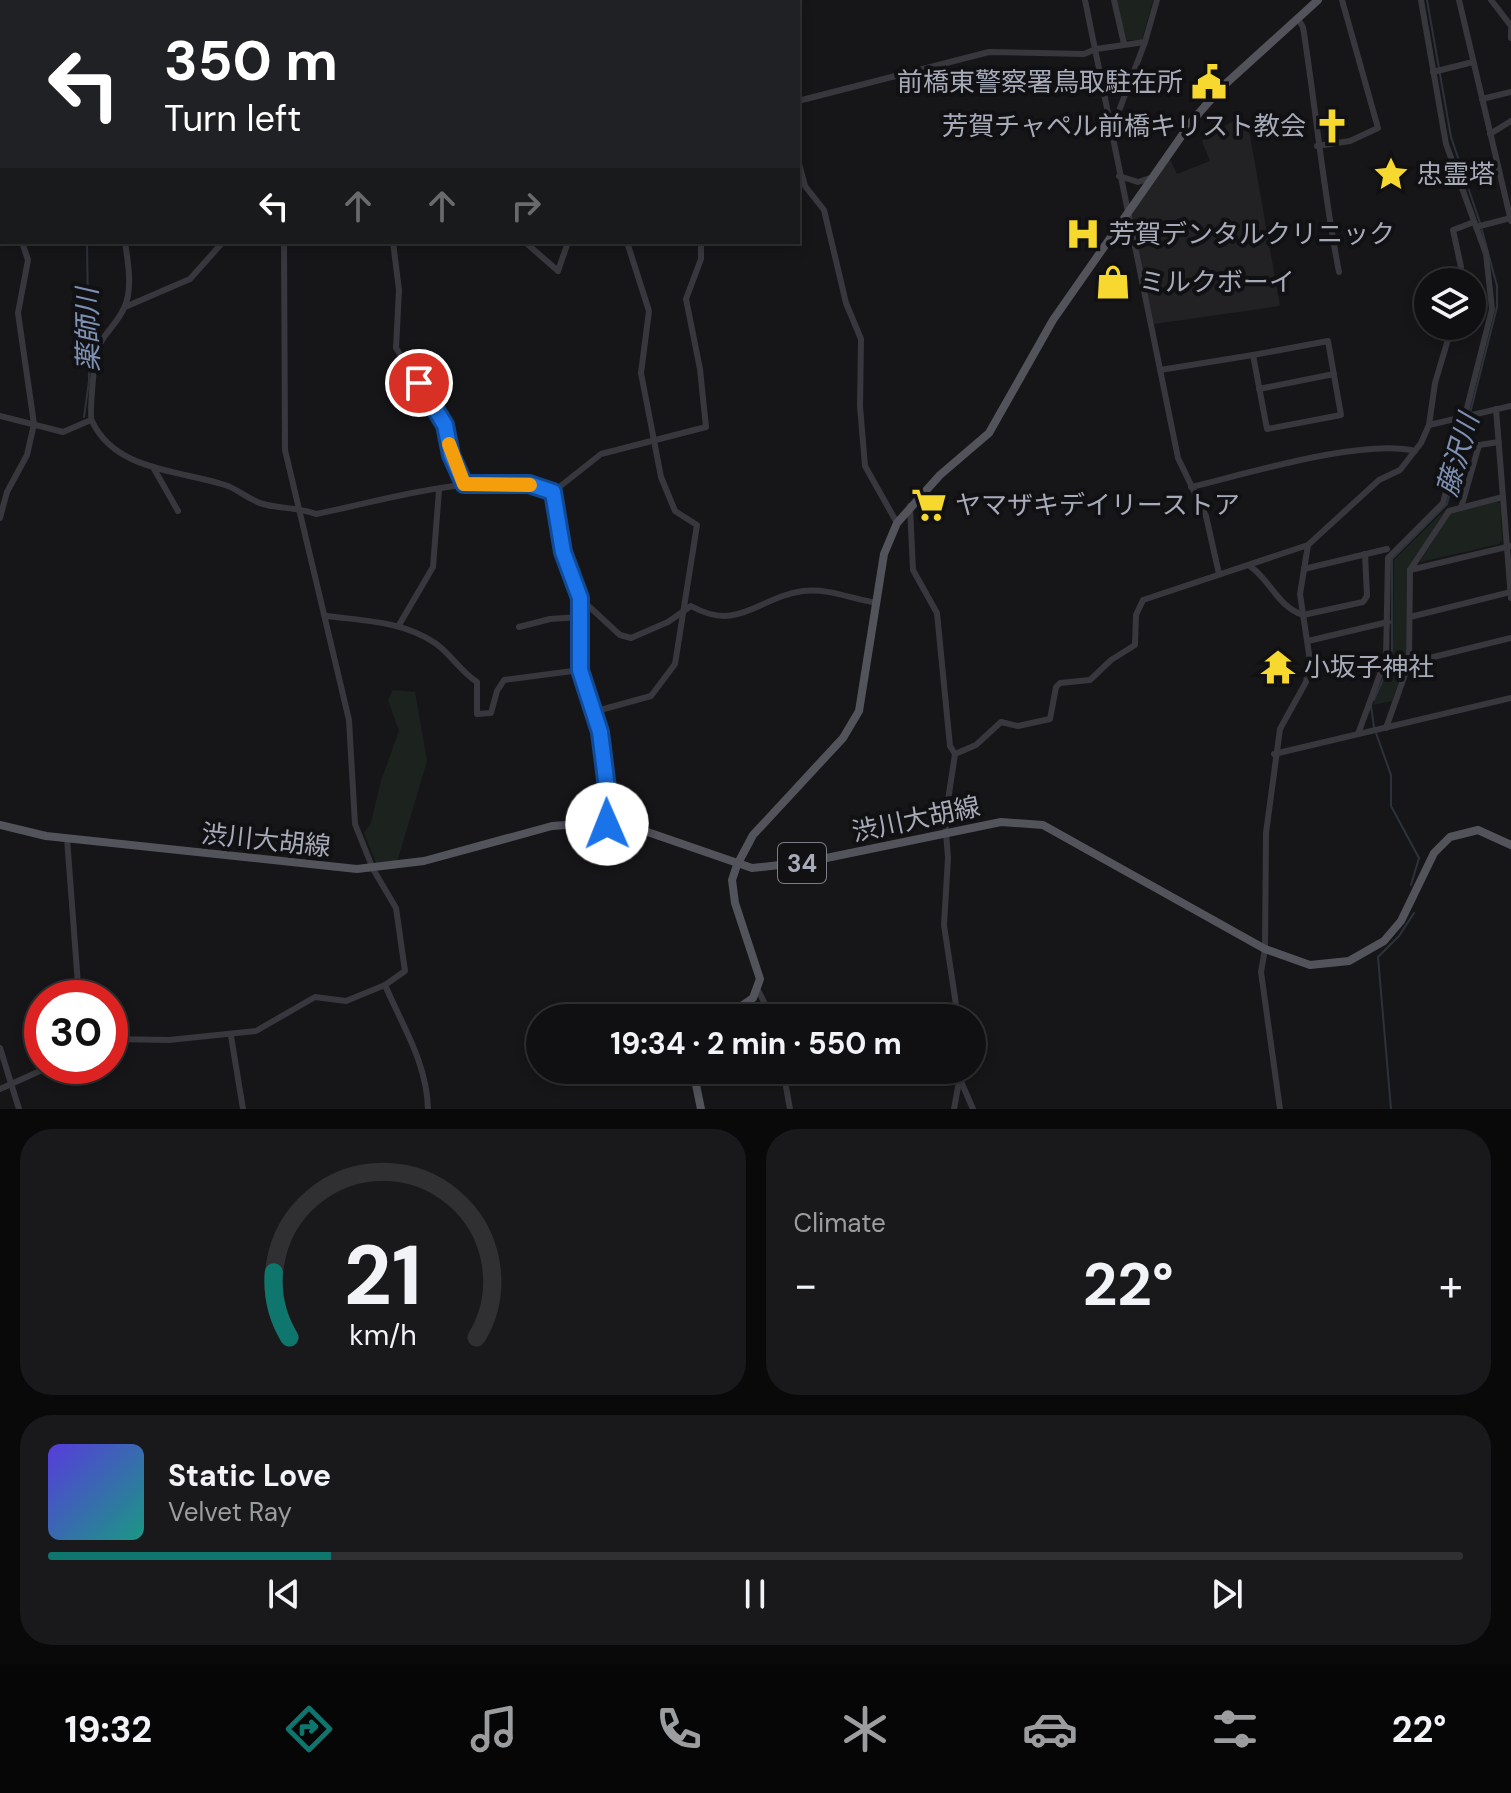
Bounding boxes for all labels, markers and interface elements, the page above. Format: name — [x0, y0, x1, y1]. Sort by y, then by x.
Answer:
text: 350 m — [164, 24, 338, 97]
icon: left — [32, 32, 136, 136]
public building icon: 前橋東警察署鳥取駐在所 — [1190, 63, 1228, 101]
place label: 前橋東警察署鳥取駐在所 — [897, 65, 1183, 99]
text: Turn left — [164, 95, 301, 142]
church icon: 芳賀チャペル前橋キリスト教会 — [1313, 107, 1351, 145]
place label: 芳賀チャペル前橋キリスト教会 — [942, 109, 1306, 143]
place icon: 忠霊塔 — [1372, 155, 1410, 193]
place label: 忠霊塔 — [1417, 157, 1495, 191]
icon: left — [252, 184, 296, 228]
icon: ahead — [336, 184, 380, 228]
icon: ahead — [420, 184, 464, 228]
icon: right — [504, 184, 548, 228]
hospital icon: 芳賀デンタルクリニック — [1064, 215, 1102, 253]
place label: 芳賀デンタルクリニック — [1109, 217, 1395, 251]
shop icon: ミルクボーイ — [1094, 263, 1132, 301]
place label: ミルクボーイ — [1139, 265, 1295, 299]
map controls — [1414, 268, 1486, 340]
button: layers — [1414, 268, 1486, 340]
water label: 薬師川 — [69, 285, 107, 372]
pin — [385, 349, 453, 417]
icon: arrive — [397, 361, 441, 405]
water label: 藤沢川 — [1429, 407, 1488, 500]
supermarket icon: ヤマザキデイリーストア — [910, 486, 948, 524]
place label: ヤマザキデイリーストア — [955, 488, 1240, 522]
temple icon: 小坂子神社 — [1259, 648, 1297, 686]
place label: 小坂子神社 — [1304, 650, 1434, 684]
position arrow — [565, 782, 649, 866]
street label: 渋川大胡線 — [849, 789, 983, 849]
street label: 渋川大胡線 — [200, 816, 332, 864]
road number: 34 — [778, 843, 826, 883]
speed limit sign: 30 — [24, 980, 128, 1084]
text: 19:34 · 2 min · 550 m — [610, 1024, 902, 1063]
text: Climate — [794, 1206, 886, 1240]
text: 21 — [344, 1221, 422, 1330]
text: 22° — [1083, 1245, 1174, 1324]
text: − — [794, 1256, 818, 1314]
text: + — [1439, 1256, 1463, 1314]
text: km/h — [349, 1317, 417, 1354]
text: Static Love — [168, 1456, 331, 1495]
text: Velvet Ray — [168, 1495, 292, 1529]
icon: previous — [262, 1572, 306, 1616]
icon: pause — [733, 1572, 777, 1616]
icon: next — [1205, 1572, 1249, 1616]
icon: directions — [281, 1701, 337, 1757]
icon: music — [466, 1701, 522, 1757]
icon: phone — [651, 1701, 707, 1757]
icon: climate — [837, 1701, 893, 1757]
icon: car — [1022, 1701, 1078, 1757]
icon: filters — [1207, 1701, 1263, 1757]
text: 19:32 — [65, 1706, 152, 1753]
text: 22° — [1392, 1706, 1446, 1753]

